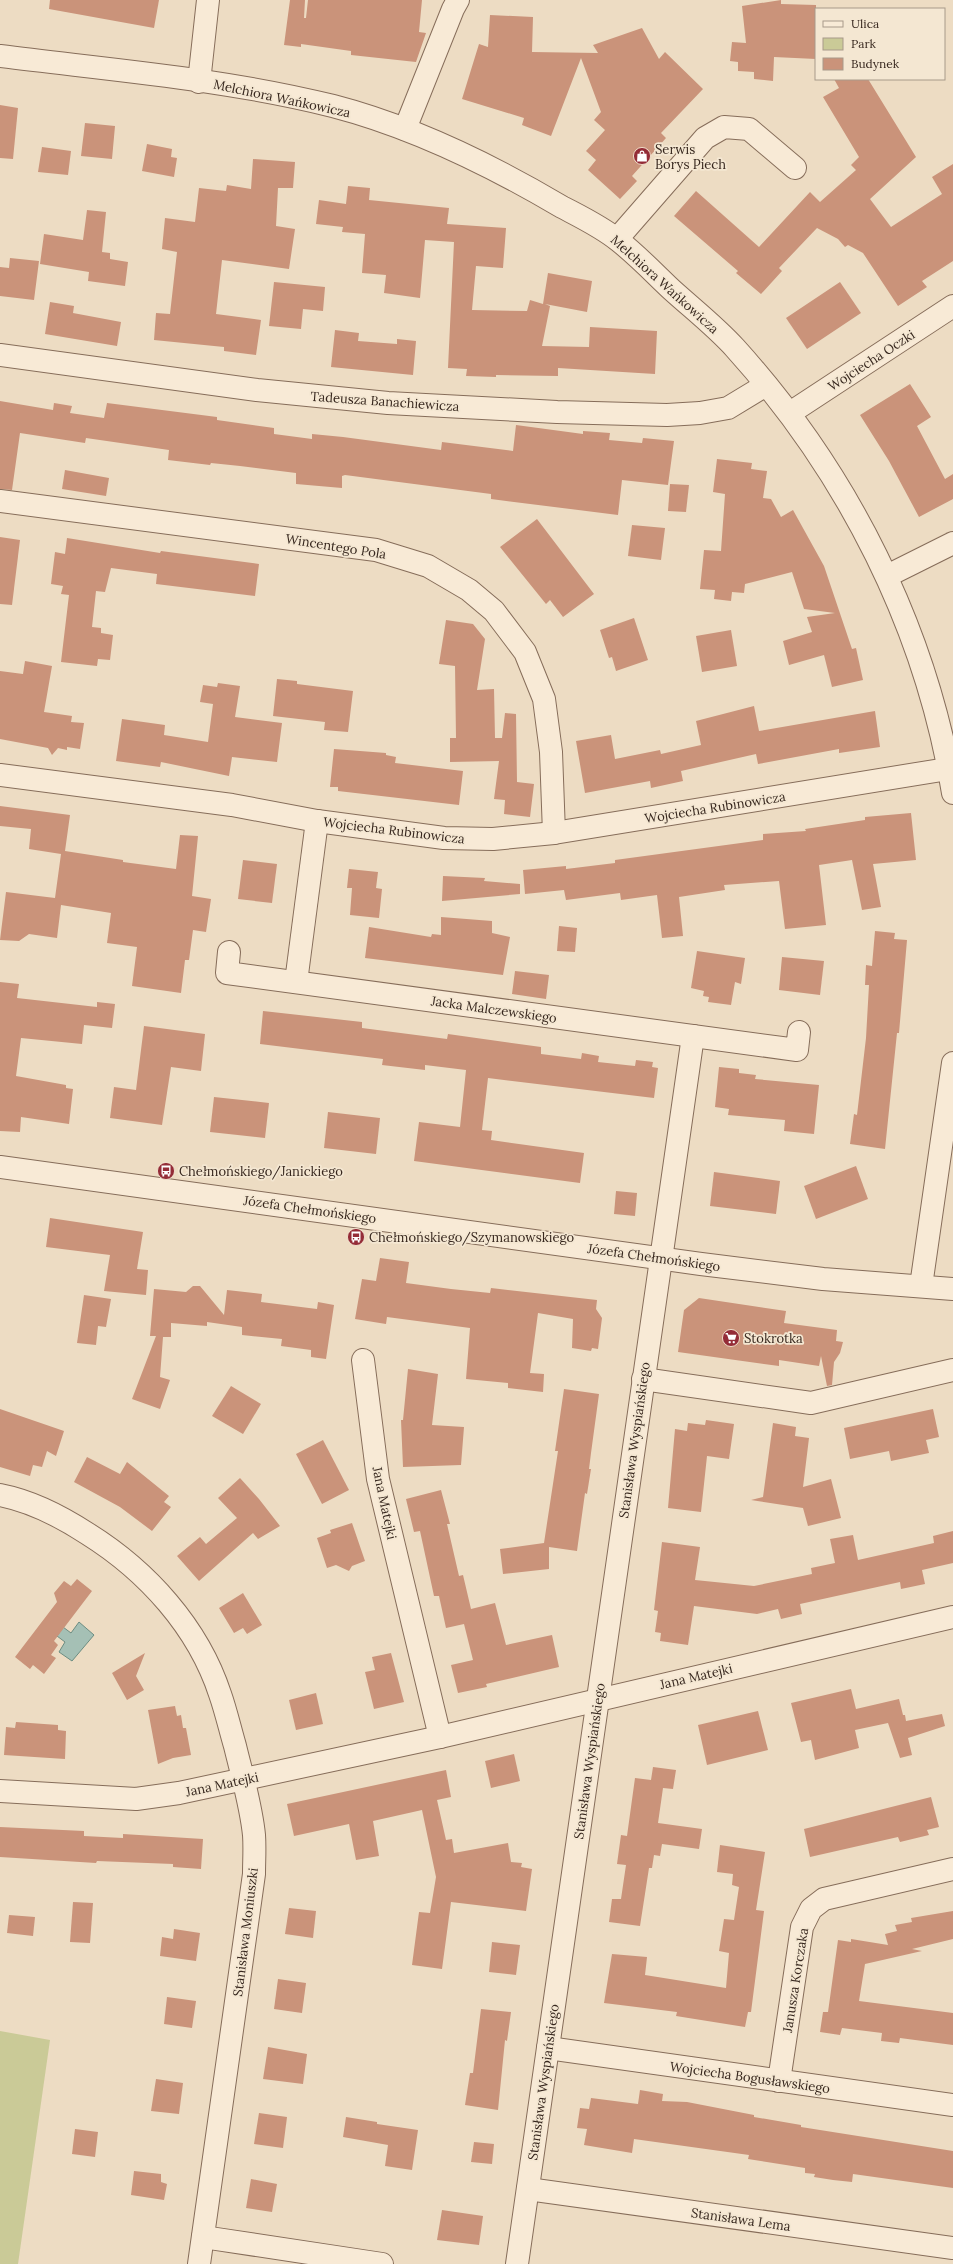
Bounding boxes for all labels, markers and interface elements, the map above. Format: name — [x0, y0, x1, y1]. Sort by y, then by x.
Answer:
legend — [815, 8, 945, 80]
text: Ulica — [851, 16, 879, 31]
text: Park — [851, 36, 877, 51]
text: Budynek — [851, 56, 900, 71]
street label: Melchiora Wańkowicza — [212, 76, 352, 121]
place label: Serwis Borys Piech — [655, 141, 726, 173]
shop icon: Serwis Borys Piech — [632, 146, 652, 166]
street label: Melchiora Wańkowicza — [607, 231, 722, 338]
street label: Wojciecha Oczki — [825, 326, 918, 395]
street label: Tadeusza Banachiewicza — [310, 388, 460, 415]
street label: Wincentego Pola — [284, 530, 388, 563]
street label: Wojciecha Rubinowicza — [643, 788, 787, 827]
street label: Wojciecha Rubinowicza — [322, 813, 466, 848]
street label: Jacka Malczewskiego — [429, 992, 558, 1027]
bus stop icon: Chełmońskiego/Janickiego — [156, 1161, 176, 1181]
place label: Chełmońskiego/Janickiego — [179, 1163, 343, 1180]
street label: Józefa Chełmońskiego — [241, 1192, 378, 1227]
bus stop icon: Chełmońskiego/Szymanowskiego — [346, 1227, 366, 1247]
place label: Chełmońskiego/Szymanowskiego — [369, 1229, 575, 1246]
street label: Józefa Chełmońskiego — [585, 1240, 722, 1275]
supermarket icon: Stokrotka — [721, 1328, 741, 1348]
place label: Stokrotka — [744, 1330, 803, 1347]
street label: Stanisława Wyspiańskiego — [615, 1361, 654, 1519]
street label: Jana Matejki — [368, 1464, 401, 1541]
street label: Jana Matejki — [657, 1660, 734, 1693]
street label: Stanisława Wyspiańskiego — [570, 1682, 609, 1840]
street label: Jana Matejki — [183, 1768, 260, 1801]
street label: Stanisława Moniuszki — [229, 1866, 262, 1997]
street label: Janusza Korczaka — [779, 1926, 812, 2035]
street label: Stanisława Wyspiańskiego — [524, 2003, 563, 2161]
street label: Wojciecha Bogusławskiego — [669, 2058, 832, 2097]
street label: Stanisława Lema — [690, 2204, 792, 2235]

